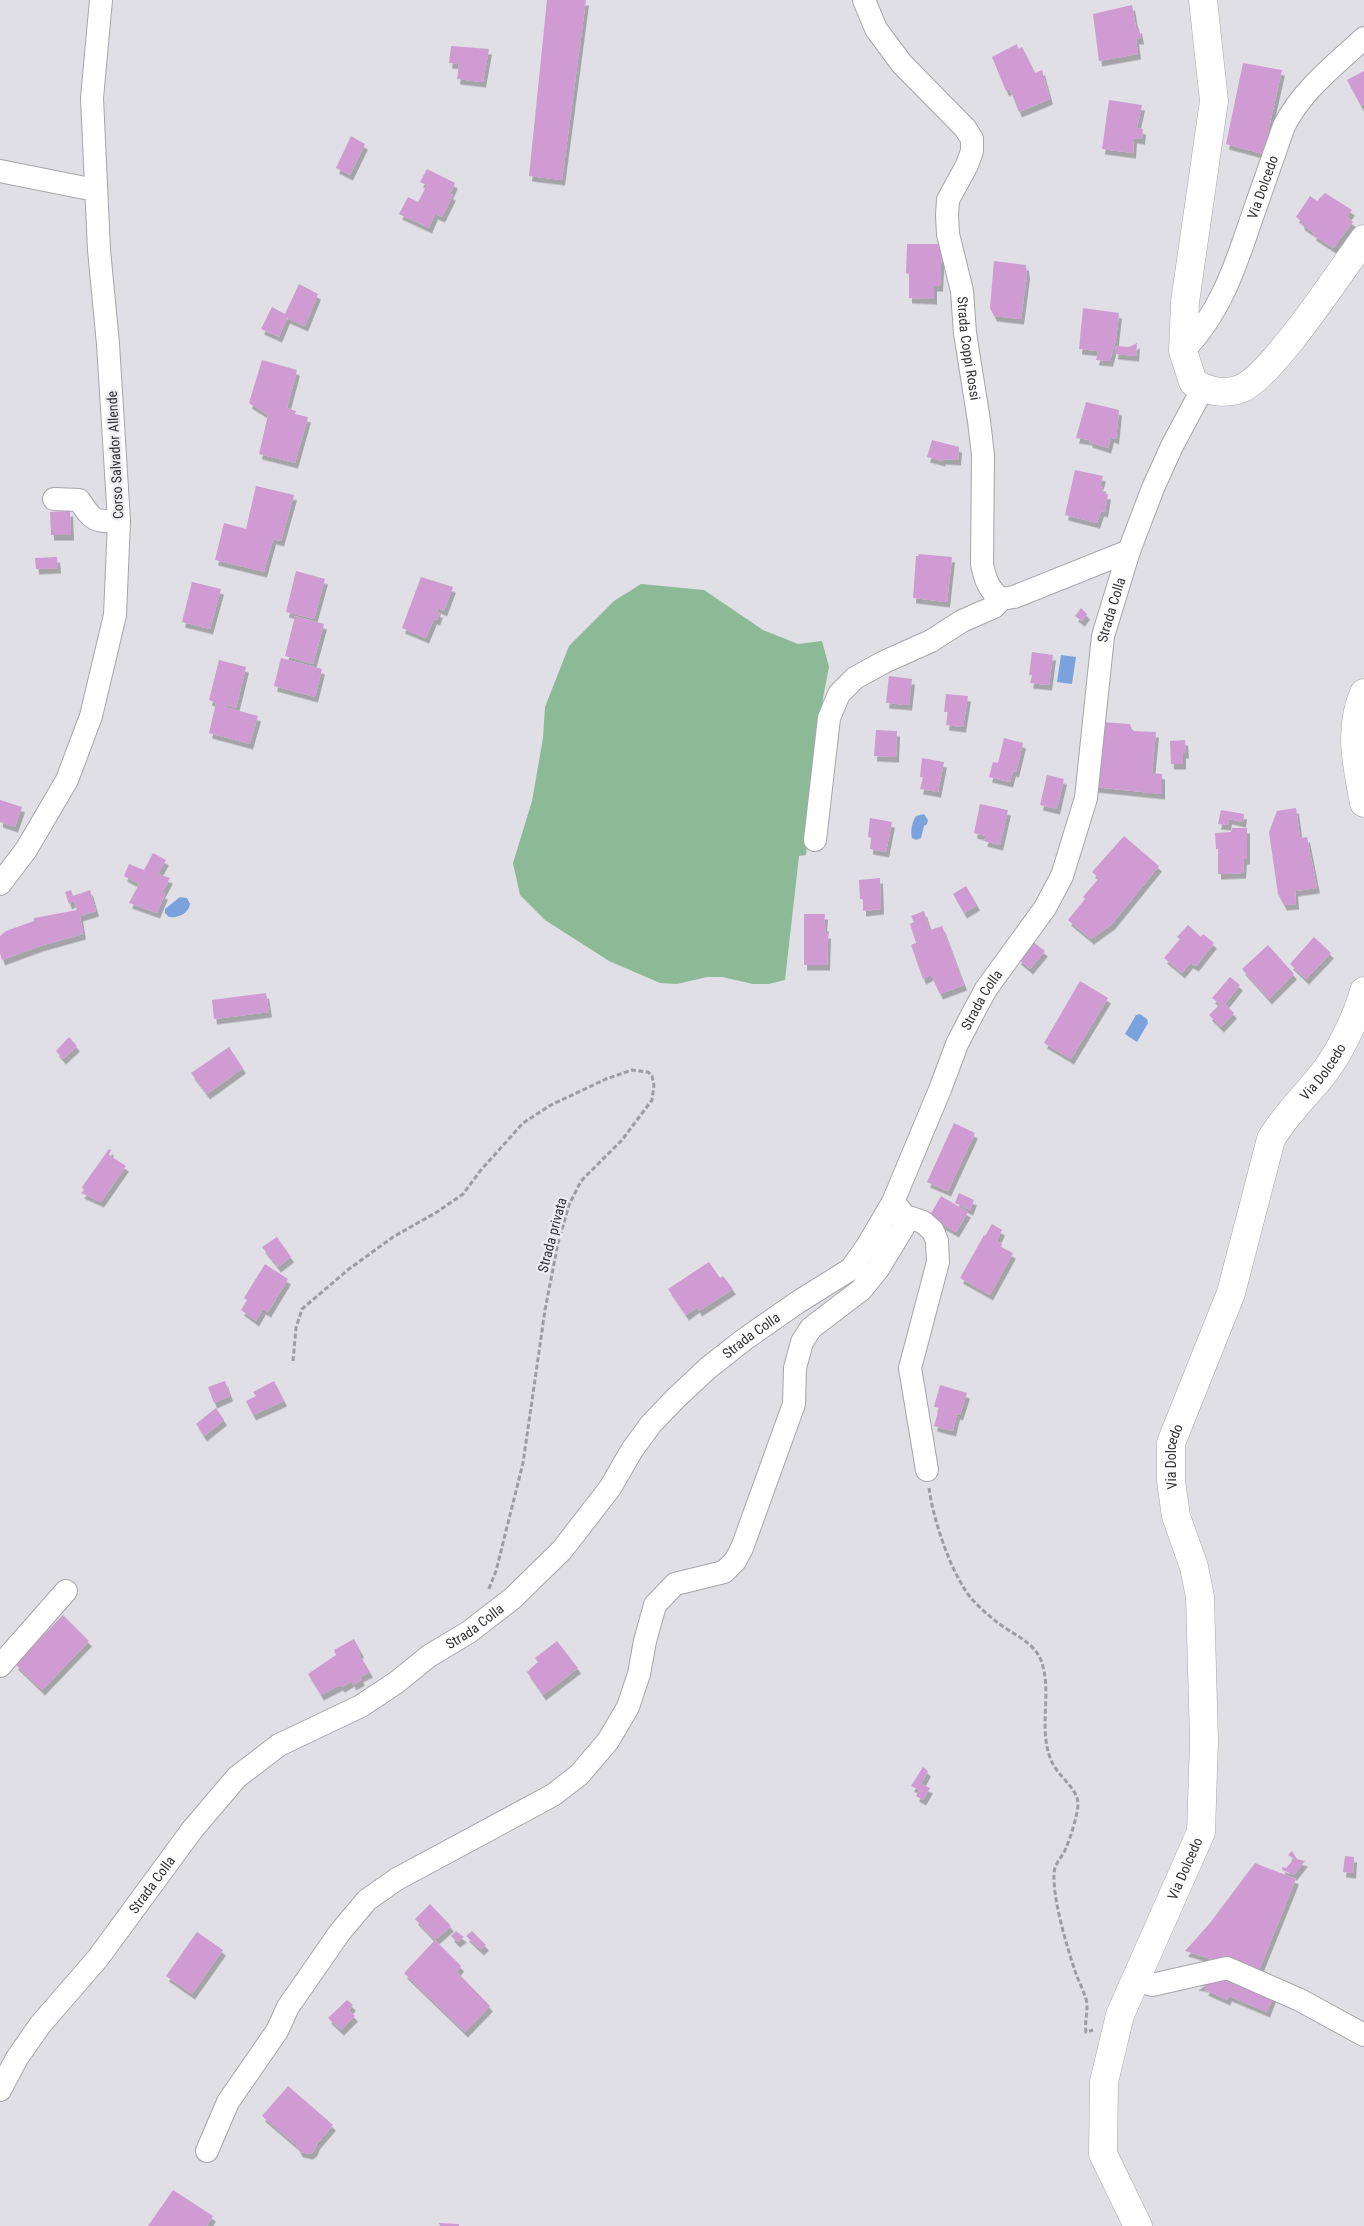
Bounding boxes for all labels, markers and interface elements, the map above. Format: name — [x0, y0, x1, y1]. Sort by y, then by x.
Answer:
street label: Via Dolcedo — [1244, 153, 1281, 221]
street label: Strada Coppi Rossi — [954, 296, 984, 401]
street label: Corso Salvador Allende — [104, 390, 126, 520]
street label: Strada Colla — [1094, 575, 1128, 643]
street label: Strada Colla — [958, 967, 1005, 1033]
street label: Via Dolcedo — [1297, 1041, 1349, 1103]
street label: Strada privata — [534, 1196, 570, 1274]
street label: Strada Colla — [719, 1309, 783, 1362]
street label: Via Dolcedo — [1163, 1422, 1186, 1490]
street label: Strada Colla — [443, 1600, 507, 1652]
street label: Via Dolcedo — [1164, 1835, 1206, 1902]
street label: Strada Colla — [125, 1853, 178, 1917]

